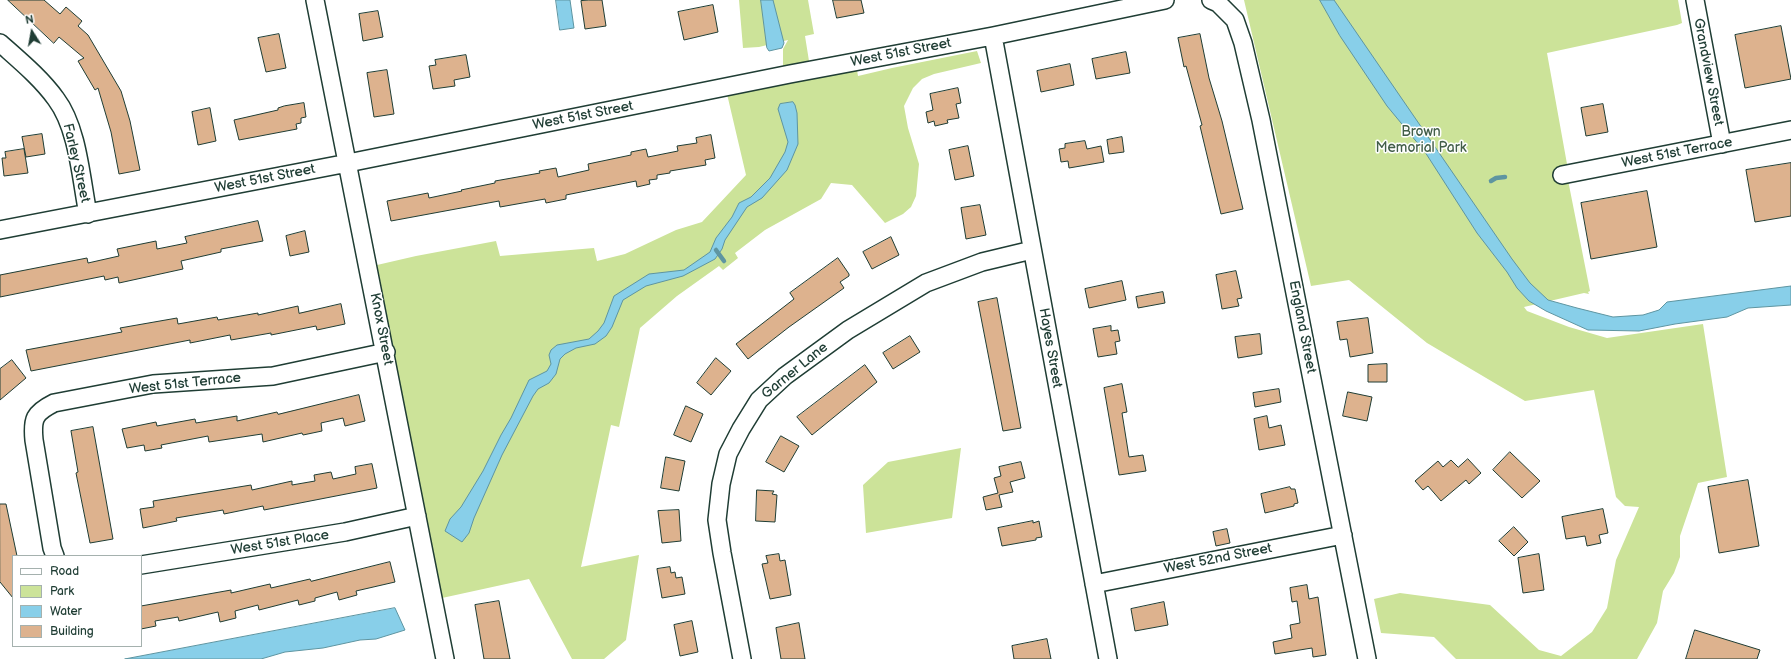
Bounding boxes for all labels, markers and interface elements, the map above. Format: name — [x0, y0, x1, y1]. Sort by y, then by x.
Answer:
north arrow — [12, 12, 52, 52]
text: N — [24, 13, 35, 27]
street label: Grandview Street — [1689, 17, 1727, 127]
street label: West 51st Street — [849, 35, 953, 71]
street label: West 51st Street — [531, 98, 635, 134]
street label: Farley Street — [59, 122, 93, 204]
park label: Brown Memorial Park — [1375, 124, 1467, 156]
street label: West 51st Terrace — [1620, 134, 1734, 172]
street label: West 51st Street — [213, 161, 317, 197]
street label: England Street — [1285, 279, 1319, 375]
street label: Knox Street — [366, 291, 396, 367]
street label: Hayes Street — [1035, 307, 1065, 389]
street label: Garner Lane — [759, 339, 831, 403]
street label: West 51st Terrace — [128, 370, 242, 398]
street label: West 51st Place — [230, 527, 330, 559]
street label: West 52nd Street — [1163, 540, 1273, 578]
legend — [12, 555, 142, 647]
text: Road — [50, 564, 79, 579]
text: Park — [50, 584, 74, 599]
text: Water — [50, 604, 82, 619]
text: Building — [50, 624, 94, 639]

